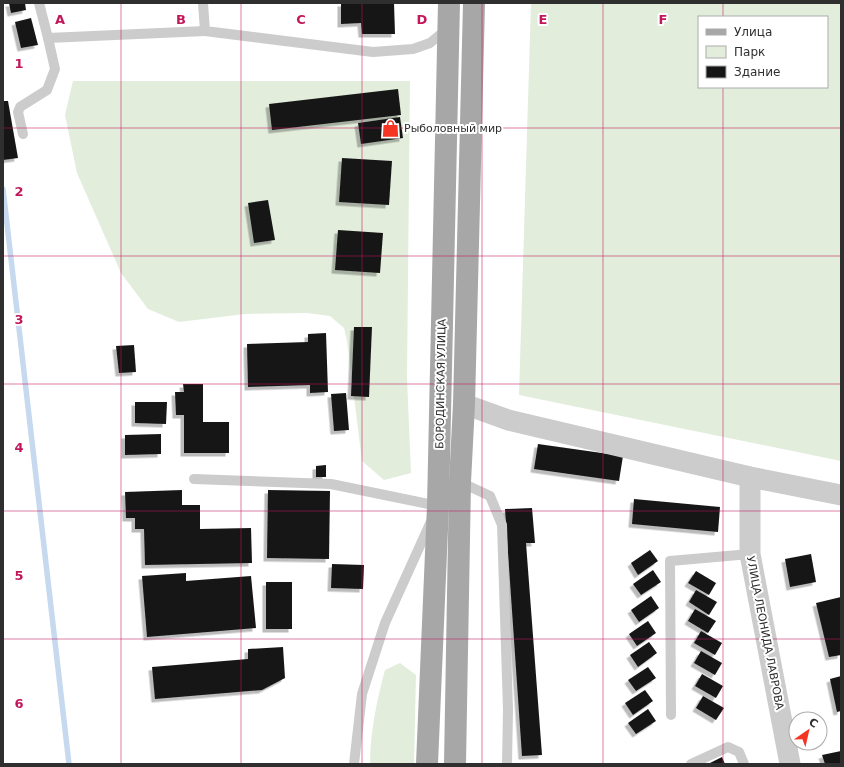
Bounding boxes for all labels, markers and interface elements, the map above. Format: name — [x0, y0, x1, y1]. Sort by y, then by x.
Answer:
text: A — [55, 12, 65, 27]
text: B — [176, 12, 186, 27]
text: C — [296, 12, 306, 27]
text: D — [417, 12, 428, 27]
text: E — [539, 12, 547, 27]
text: F — [659, 12, 667, 27]
legend — [698, 16, 828, 88]
text: Улица — [734, 25, 772, 39]
text: Парк — [734, 45, 765, 59]
text: 1 — [14, 56, 24, 71]
text: Здание — [734, 65, 780, 79]
shop icon: Рыболовный мир — [381, 118, 401, 138]
place label: Рыболовный мир — [404, 122, 502, 135]
text: 2 — [14, 184, 24, 199]
text: 3 — [14, 312, 24, 327]
street label: БОРОДИНСКАЯ УЛИЦА — [433, 318, 449, 449]
text: 4 — [14, 440, 24, 455]
street label: УЛИЦА ЛЕОНИДА ЛАВРОВА — [744, 555, 786, 712]
text: 5 — [14, 568, 24, 583]
text: 6 — [14, 696, 24, 711]
north arrow — [788, 711, 828, 751]
text: С — [806, 715, 820, 731]

